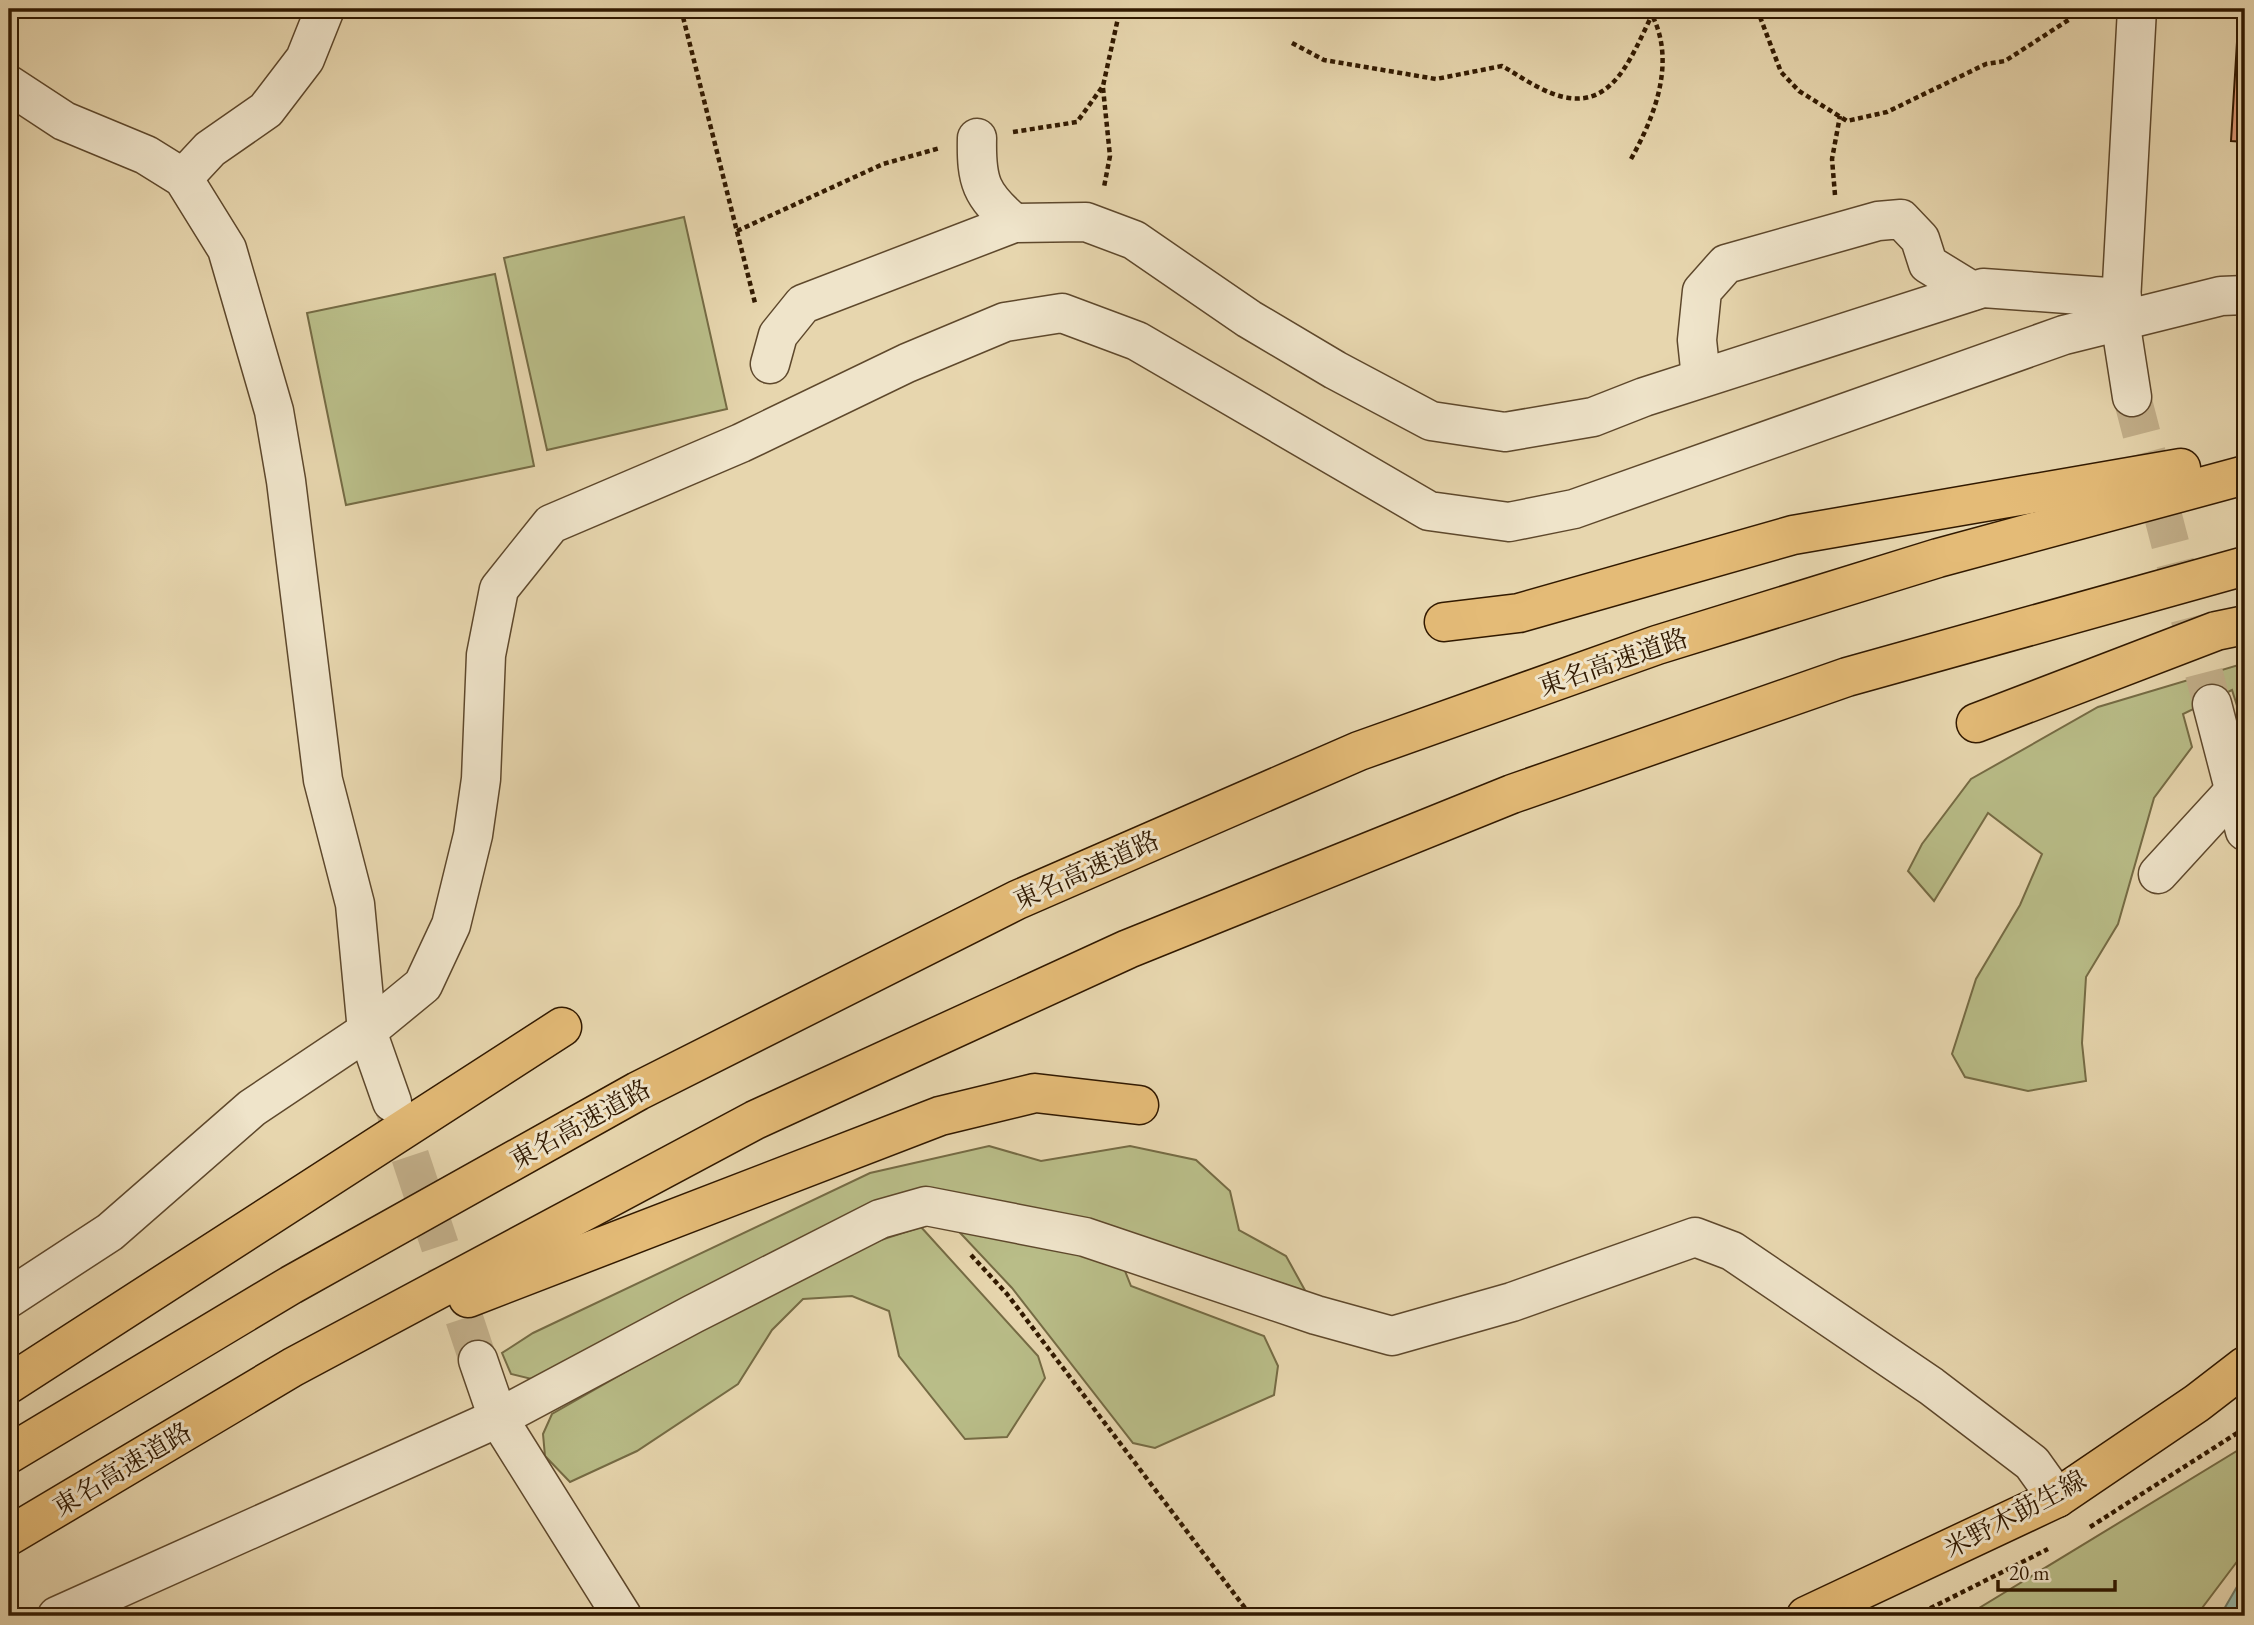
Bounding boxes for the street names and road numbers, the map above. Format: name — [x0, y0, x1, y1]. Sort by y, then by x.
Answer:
street label: 東名高速道路 — [1534, 621, 1692, 703]
street label: 東名高速道路 — [1008, 823, 1164, 917]
street label: 東名高速道路 — [504, 1071, 656, 1177]
street label: 東名高速道路 — [46, 1414, 198, 1524]
street label: 米野木莇生線 — [1938, 1462, 2092, 1566]

